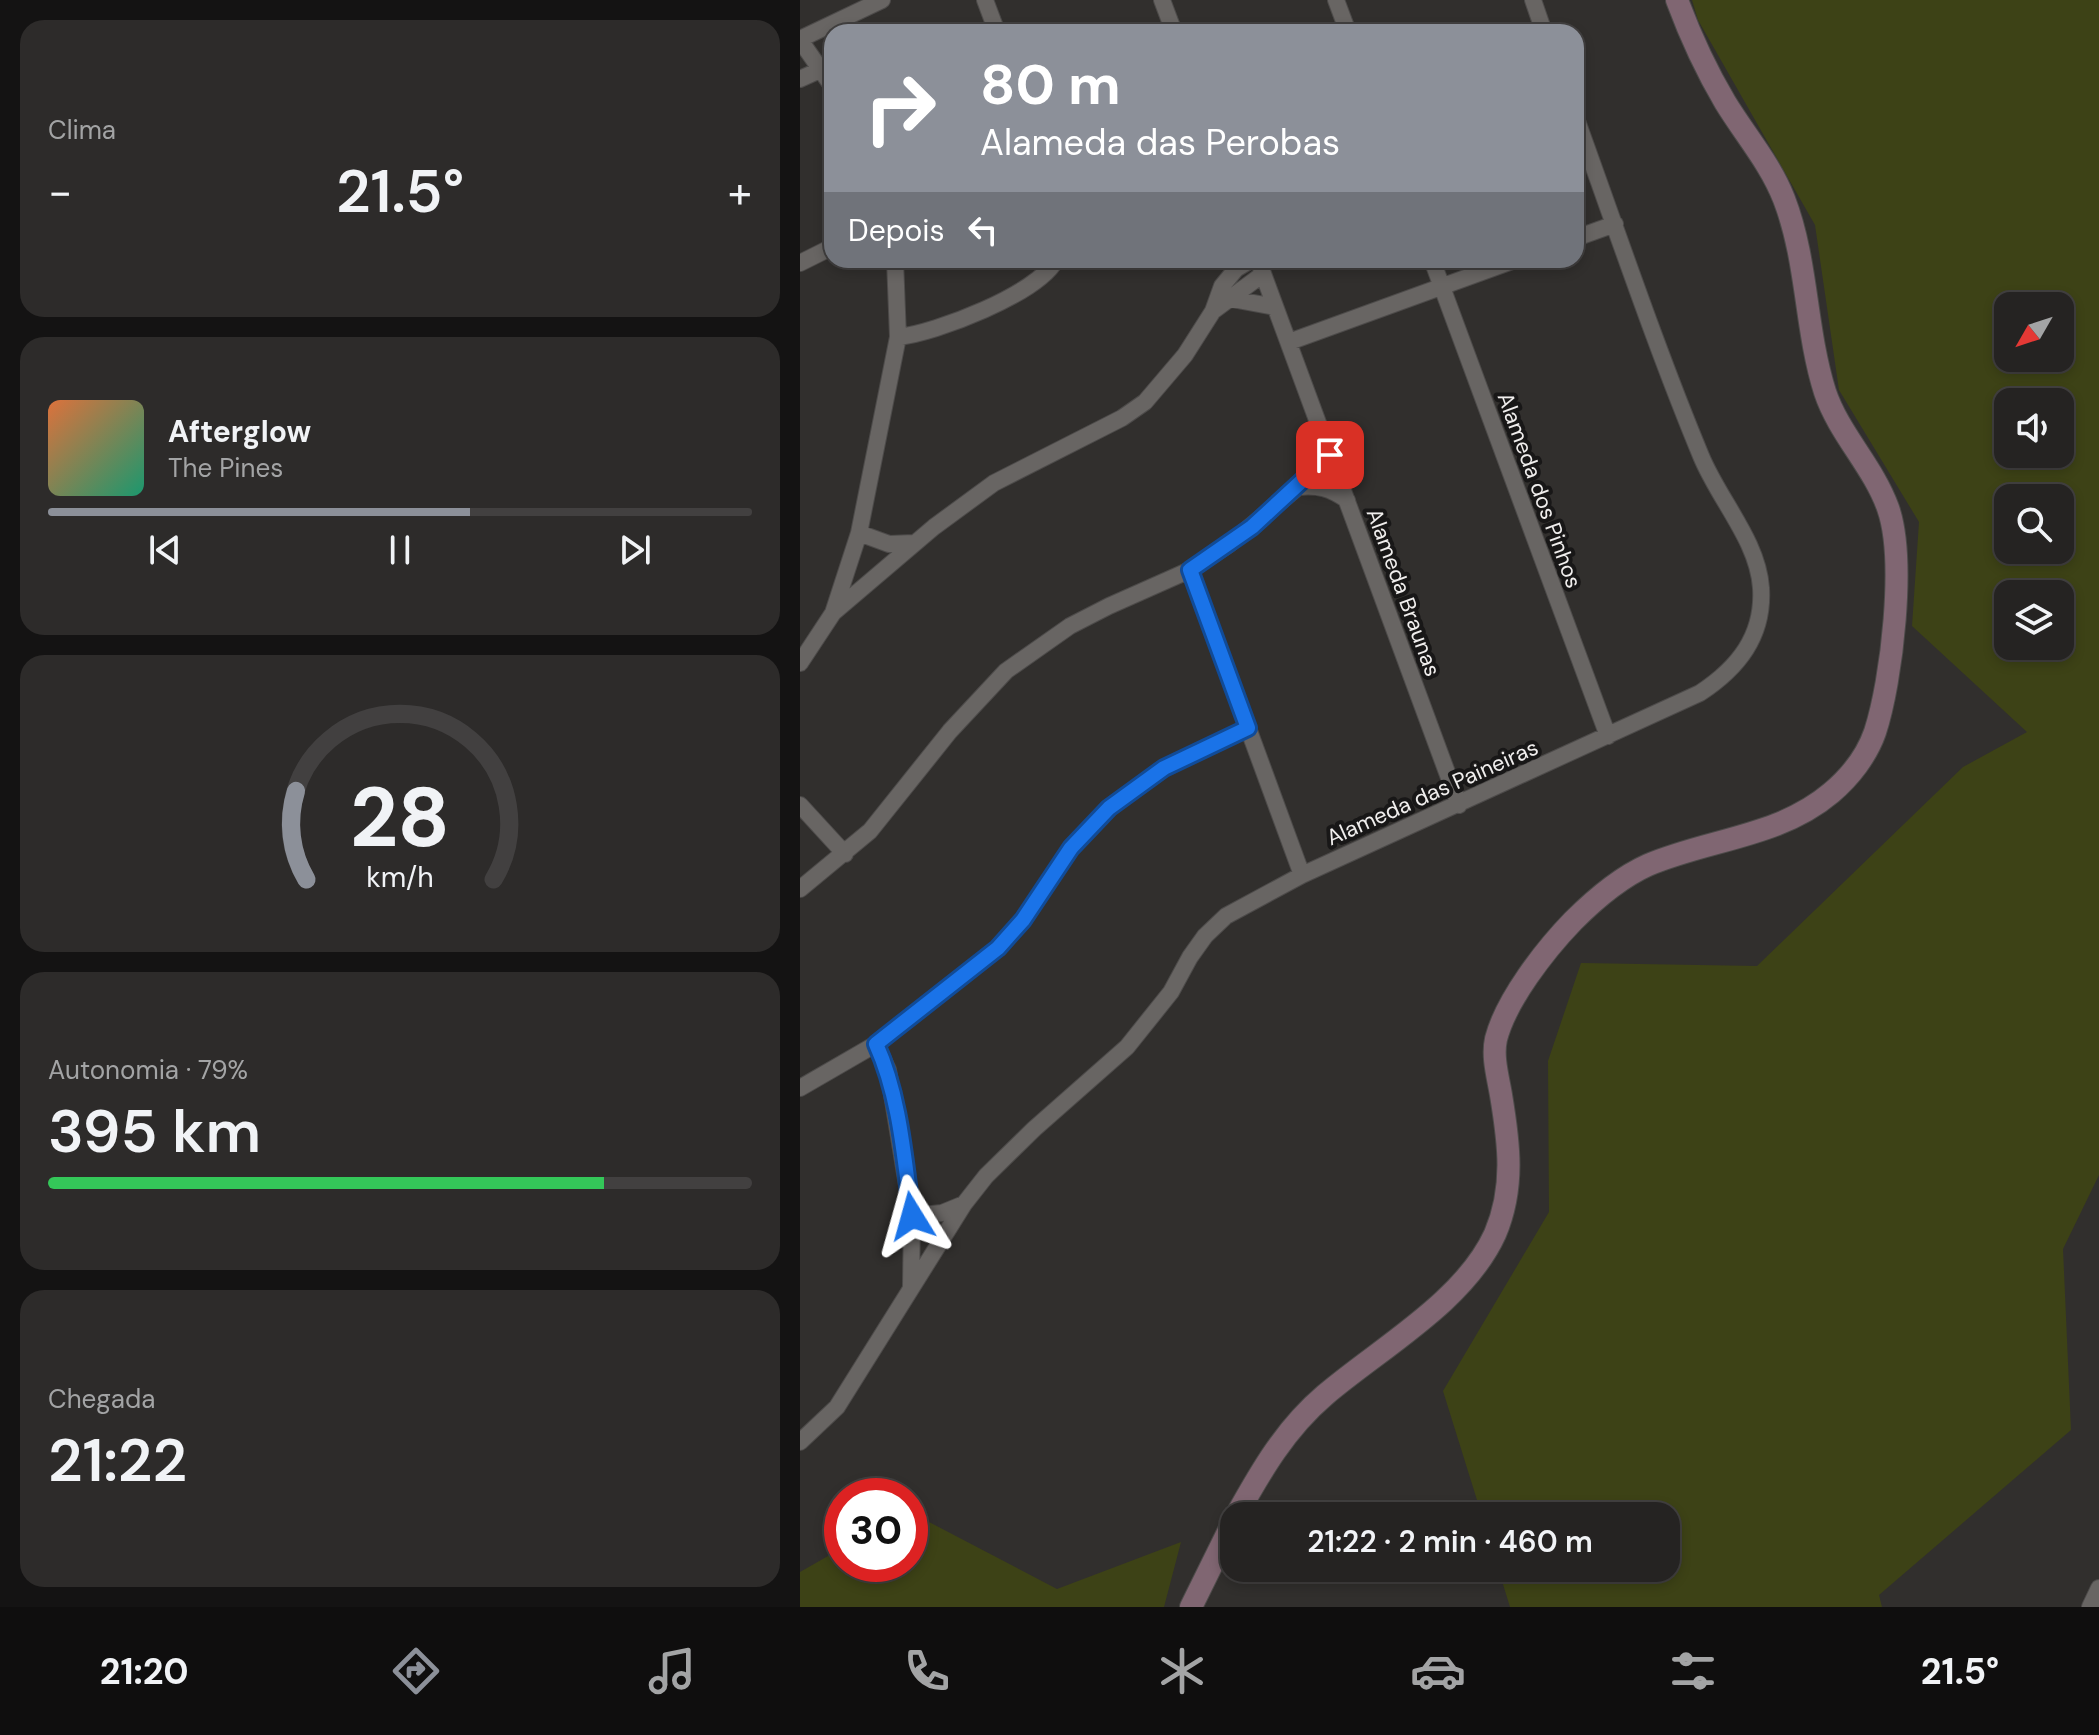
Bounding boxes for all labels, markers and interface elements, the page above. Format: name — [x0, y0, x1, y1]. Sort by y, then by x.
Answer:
text: 80 m — [980, 48, 1121, 121]
icon: right — [848, 56, 952, 160]
text: Clima — [48, 113, 116, 147]
text: Alameda das Perobas — [980, 119, 1340, 166]
text: 21.5° — [336, 152, 464, 231]
text: − — [48, 163, 72, 221]
text: + — [728, 163, 752, 221]
icon: left — [961, 208, 1005, 252]
text: Depois — [848, 211, 945, 250]
north arrow — [1994, 292, 2074, 372]
map controls — [1994, 292, 2074, 660]
street label: Alameda dos Pinhos — [1491, 388, 1588, 592]
button: sound — [1994, 388, 2074, 468]
text: Afterglow — [168, 412, 311, 451]
pin — [1296, 421, 1364, 489]
icon: arrive — [1308, 433, 1352, 477]
text: The Pines — [168, 451, 283, 485]
button: search — [1994, 484, 2074, 564]
street label: Alameda Braunas — [1360, 504, 1447, 680]
icon: previous — [143, 528, 187, 572]
icon: pause — [378, 528, 422, 572]
icon: next — [613, 528, 657, 572]
button: layers — [1994, 580, 2074, 660]
street label: Alameda das Paineiras — [1322, 733, 1543, 852]
text: 28 — [350, 762, 450, 871]
text: km/h — [366, 859, 434, 896]
text: Autonomia · 79% — [48, 1053, 248, 1087]
text: 395 km — [48, 1092, 261, 1171]
position arrow — [870, 1174, 954, 1258]
text: Chegada — [48, 1382, 155, 1416]
text: 21:22 — [48, 1421, 187, 1500]
speed limit sign: 30 — [824, 1478, 928, 1582]
text: 21:22 · 2 min · 460 m — [1307, 1522, 1593, 1561]
icon: directions — [388, 1643, 444, 1699]
icon: music — [644, 1643, 700, 1699]
icon: phone — [899, 1643, 955, 1699]
icon: climate — [1154, 1643, 1210, 1699]
icon: car — [1410, 1643, 1466, 1699]
icon: filters — [1665, 1643, 1721, 1699]
text: 21:20 — [100, 1648, 189, 1695]
text: 21.5° — [1921, 1648, 1999, 1695]

